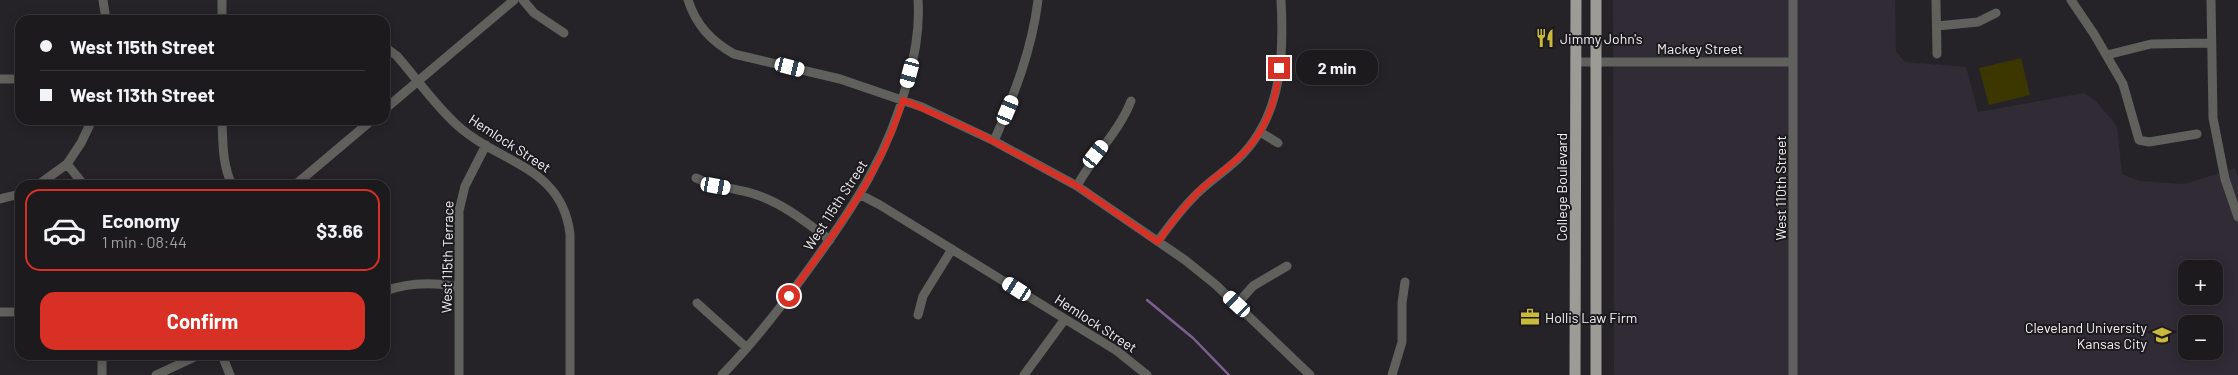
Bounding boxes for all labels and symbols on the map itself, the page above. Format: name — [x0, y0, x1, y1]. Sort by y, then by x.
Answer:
restaurant icon: Jimmy John's — [1534, 27, 1556, 49]
place label: Jimmy John's — [1560, 30, 1643, 47]
street label: Mackey Street — [1657, 40, 1743, 57]
callout: 2 min — [1296, 50, 1379, 86]
car — [773, 56, 806, 78]
car — [898, 57, 921, 89]
route end — [1268, 57, 1290, 79]
car — [995, 93, 1020, 127]
street label: Hemlock Street — [466, 110, 554, 176]
street label: College Boulevard — [1553, 133, 1570, 241]
street label: West 110th Street — [1772, 136, 1789, 240]
car — [1080, 138, 1111, 170]
street label: West 115th Street — [799, 157, 871, 253]
car — [699, 176, 732, 196]
street label: West 115th Terrace — [438, 201, 456, 313]
car — [1000, 275, 1033, 303]
route start — [778, 285, 800, 307]
car — [1220, 288, 1253, 320]
street label: Hemlock Street — [1052, 290, 1140, 356]
office icon: Hollis Law Firm — [1519, 306, 1541, 328]
place label: Hollis Law Firm — [1545, 309, 1637, 326]
place label: Cleveland University Kansas City — [2025, 319, 2148, 352]
school or university icon: Cleveland University Kansas City — [2151, 324, 2173, 346]

